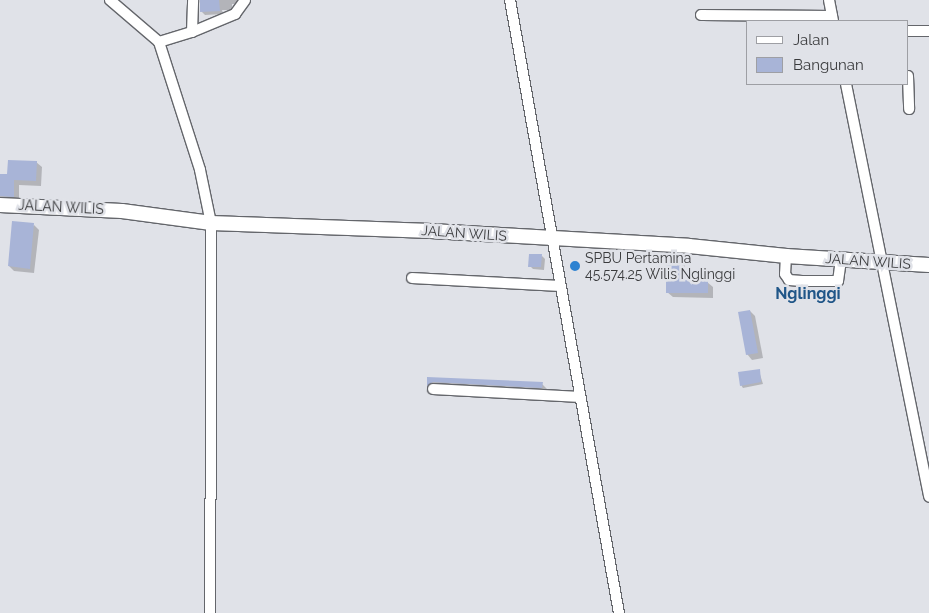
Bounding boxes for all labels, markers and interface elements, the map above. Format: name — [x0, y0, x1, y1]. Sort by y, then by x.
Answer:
legend — [746, 20, 909, 85]
text: Jalan — [793, 31, 829, 49]
text: Bangunan — [793, 56, 864, 74]
street label: JALAN WILIS — [18, 196, 104, 218]
street label: JALAN WILIS — [420, 222, 508, 244]
place label: SPBU Pertamina 45.574.25 Wilis Nglinggi — [585, 250, 736, 282]
street label: JALAN WILIS — [824, 250, 912, 272]
marker: SPBU Pertamina 45.574.25 Wilis Nglinggi — [569, 260, 581, 272]
district label: Nglinggi — [775, 284, 841, 304]

